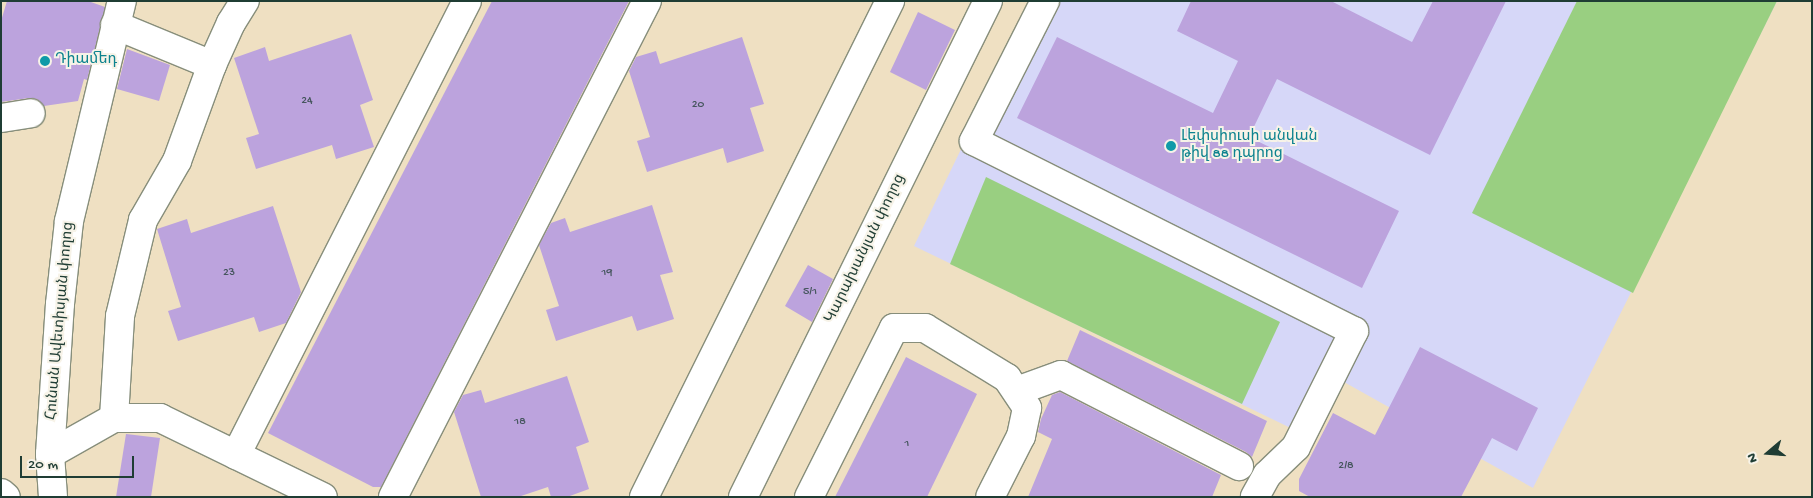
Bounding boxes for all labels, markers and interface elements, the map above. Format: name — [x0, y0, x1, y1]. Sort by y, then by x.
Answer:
place label: Դիամեդ — [55, 52, 117, 70]
marker: Դիամեդ — [39, 55, 51, 67]
house number: 24 — [301, 95, 313, 109]
house number: 20 — [692, 99, 704, 113]
place label: Լեփսիուսի անվան թիվ 88 դպրոց — [1181, 128, 1318, 163]
marker: Լեփսիուսի անվան թիվ 88 դպրոց — [1165, 140, 1177, 152]
street label: Կարախանյան փողոց — [822, 172, 910, 326]
street label: Հունան Ավետիսյան փողոց — [43, 221, 79, 421]
house number: 23 — [223, 267, 235, 281]
house number: 19 — [602, 267, 612, 281]
house number: 5/1 — [803, 286, 817, 300]
house number: 18 — [514, 416, 526, 430]
north arrow — [1743, 428, 1793, 478]
house number: 1 — [905, 438, 909, 452]
scale bar — [22, 446, 136, 478]
text: N — [1744, 451, 1763, 465]
text: 20 m — [28, 456, 58, 474]
house number: 2/8 — [1338, 460, 1354, 474]

